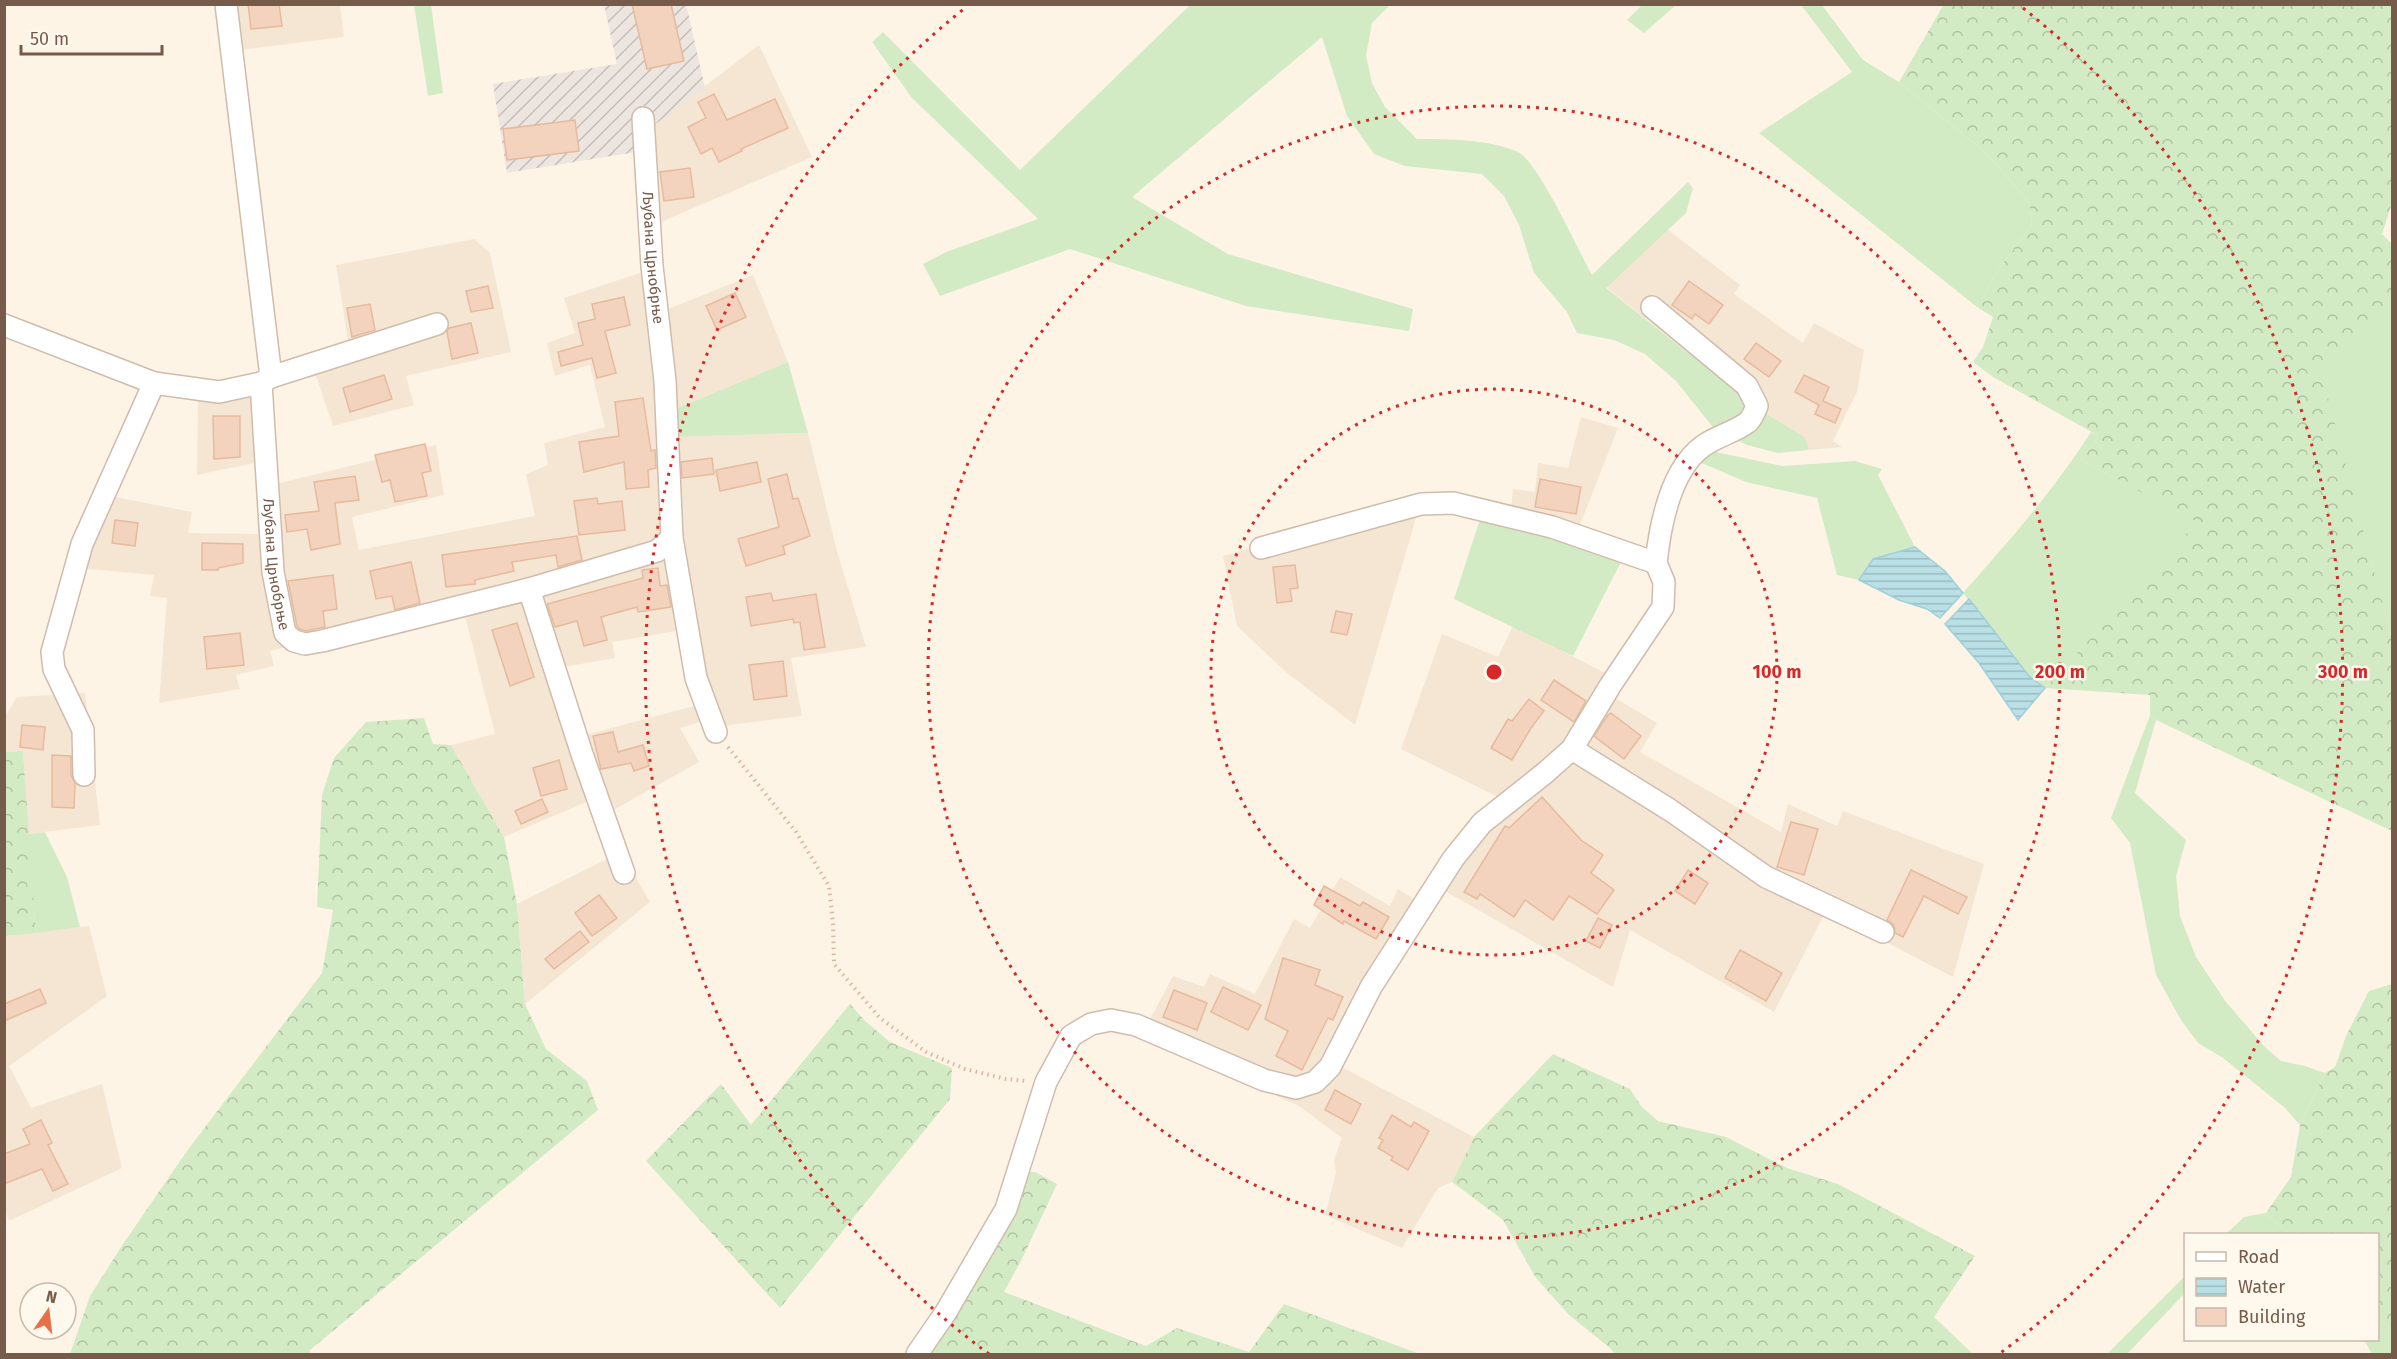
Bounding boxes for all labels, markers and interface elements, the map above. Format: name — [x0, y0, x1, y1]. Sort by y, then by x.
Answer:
scale bar — [21, 18, 162, 56]
text: 50 m — [30, 28, 69, 50]
street label: Љубана Црнобрње — [638, 191, 667, 325]
street label: Љубана Црнобрње — [259, 498, 293, 632]
text: 100 m — [1753, 661, 1801, 683]
text: 200 m — [2035, 661, 2085, 683]
text: 300 m — [2317, 661, 2368, 683]
centre of rings — [1484, 662, 1504, 682]
legend — [2184, 1233, 2379, 1341]
text: Road — [2238, 1246, 2280, 1268]
text: Water — [2238, 1276, 2285, 1298]
north arrow — [18, 1281, 78, 1341]
text: N — [44, 1286, 59, 1307]
text: Building — [2238, 1306, 2306, 1328]

